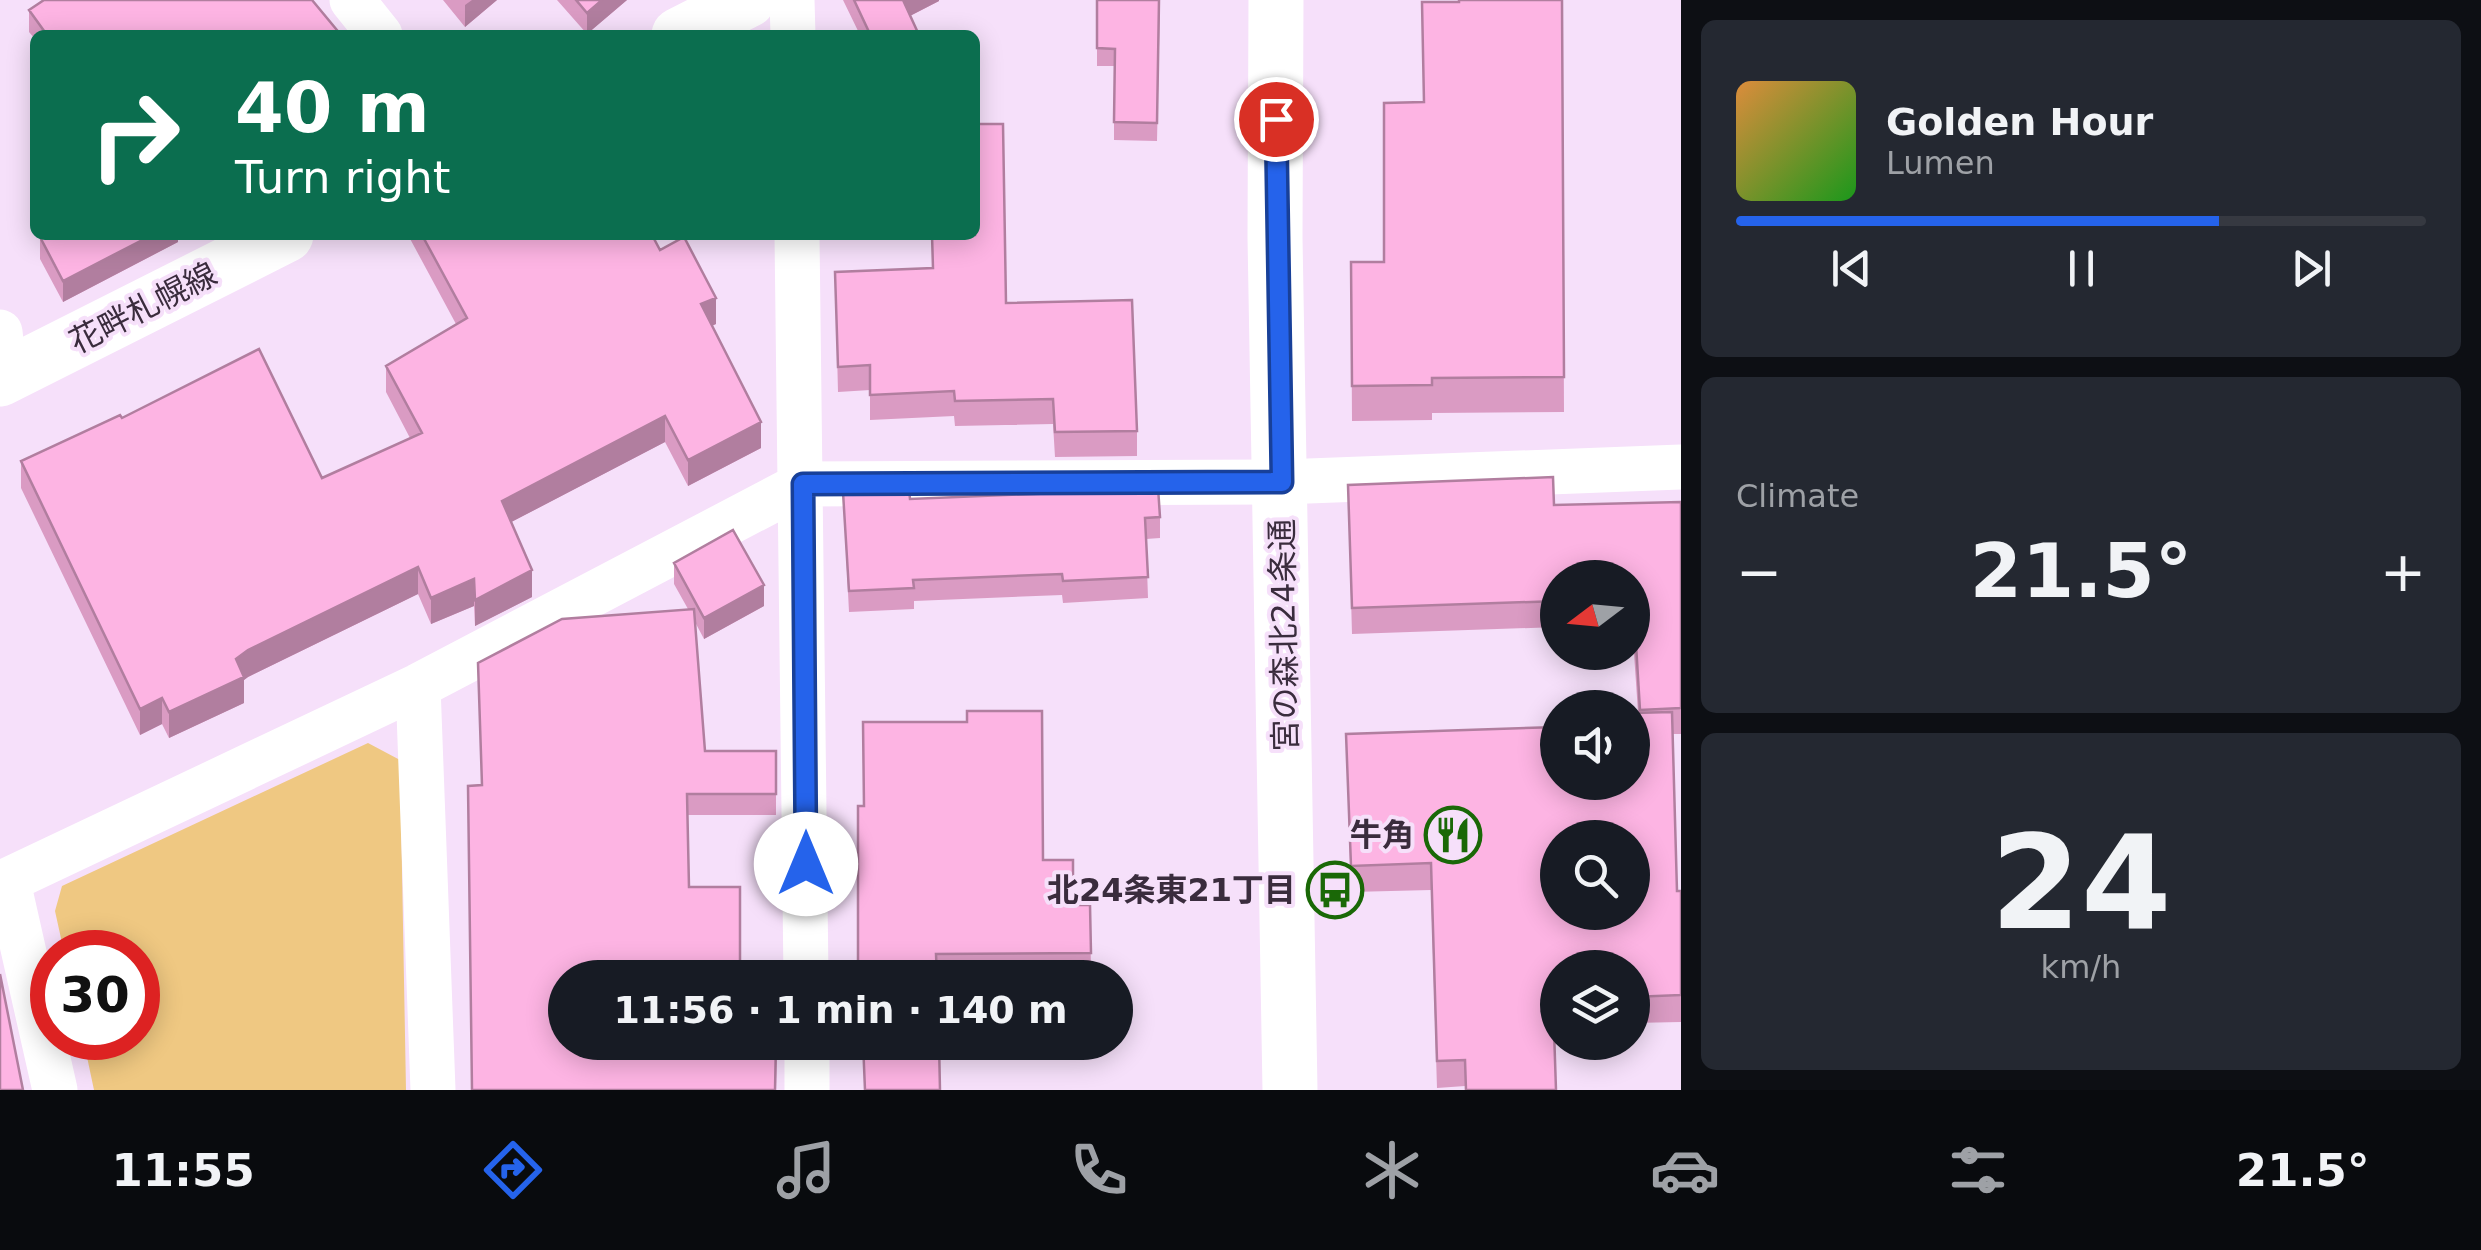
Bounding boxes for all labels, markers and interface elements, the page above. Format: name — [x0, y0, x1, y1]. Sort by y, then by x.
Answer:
text: 40 m — [235, 67, 430, 149]
icon: right — [70, 70, 200, 200]
pin — [1234, 77, 1319, 162]
icon: arrive — [1249, 92, 1304, 147]
text: Golden Hour — [1886, 100, 2153, 144]
text: Lumen — [1886, 144, 1995, 182]
text: Turn right — [235, 151, 450, 204]
icon: previous — [1824, 241, 1879, 296]
icon: pause — [2054, 241, 2109, 296]
icon: next — [2284, 241, 2339, 296]
street label: 花畔札幌線 — [63, 255, 223, 361]
text: Climate — [1736, 477, 1859, 515]
street label: 宮の森北24条通 — [1263, 518, 1305, 752]
text: 21.5° — [1970, 527, 2192, 615]
text: − — [1736, 540, 1782, 604]
text: + — [2380, 540, 2426, 604]
north arrow — [1540, 560, 1650, 670]
map controls — [1540, 560, 1650, 1060]
button: sound — [1540, 690, 1650, 800]
restaurant icon: 牛角 — [1423, 805, 1483, 865]
text: 24 — [1991, 807, 2171, 959]
position arrow — [754, 812, 858, 916]
place label: 牛角 — [1350, 816, 1414, 854]
button: search — [1540, 820, 1650, 930]
bus stop icon: 北24条東21丁目 — [1305, 860, 1365, 920]
place label: 北24条東21丁目 — [1047, 871, 1296, 909]
speed limit sign: 30 — [30, 930, 160, 1060]
text: km/h — [2041, 948, 2121, 986]
button: layers — [1540, 950, 1650, 1060]
text: 11:56 · 1 min · 140 m — [613, 988, 1068, 1032]
icon: directions — [478, 1135, 548, 1205]
icon: music — [771, 1135, 841, 1205]
icon: phone — [1064, 1135, 1134, 1205]
icon: climate — [1357, 1135, 1427, 1205]
icon: car — [1650, 1135, 1720, 1205]
icon: filters — [1943, 1135, 2013, 1205]
text: 11:55 — [112, 1144, 255, 1197]
text: 21.5° — [2236, 1144, 2369, 1197]

